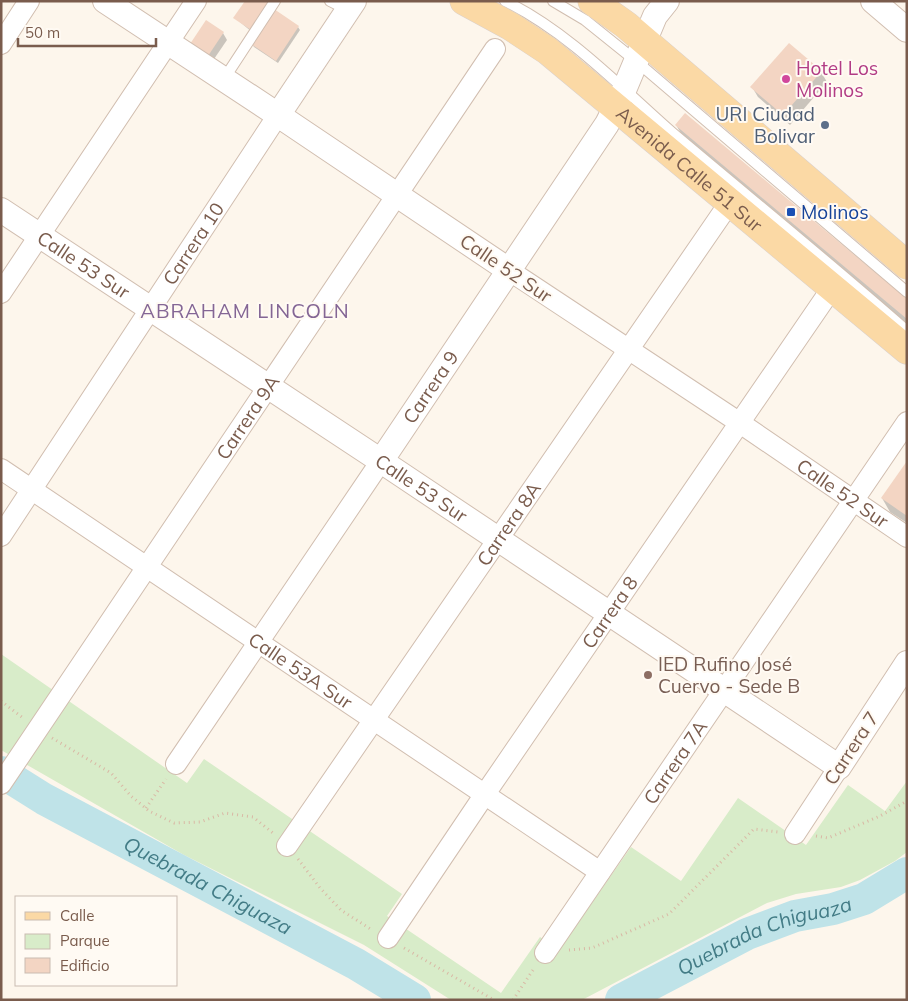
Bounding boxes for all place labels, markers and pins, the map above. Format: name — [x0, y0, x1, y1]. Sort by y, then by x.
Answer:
place label: Hotel Los Molinos — [796, 56, 878, 102]
marker: Hotel Los Molinos — [780, 73, 792, 85]
place label: URI Ciudad Bolivar — [715, 102, 815, 148]
marker: URI Ciudad Bolivar — [819, 119, 831, 131]
place label: Molinos — [801, 200, 869, 224]
marker: Molinos — [785, 206, 797, 218]
place label: IED Rufino José Cuervo - Sede B — [658, 652, 800, 698]
marker: IED Rufino José Cuervo - Sede B — [642, 669, 654, 681]

